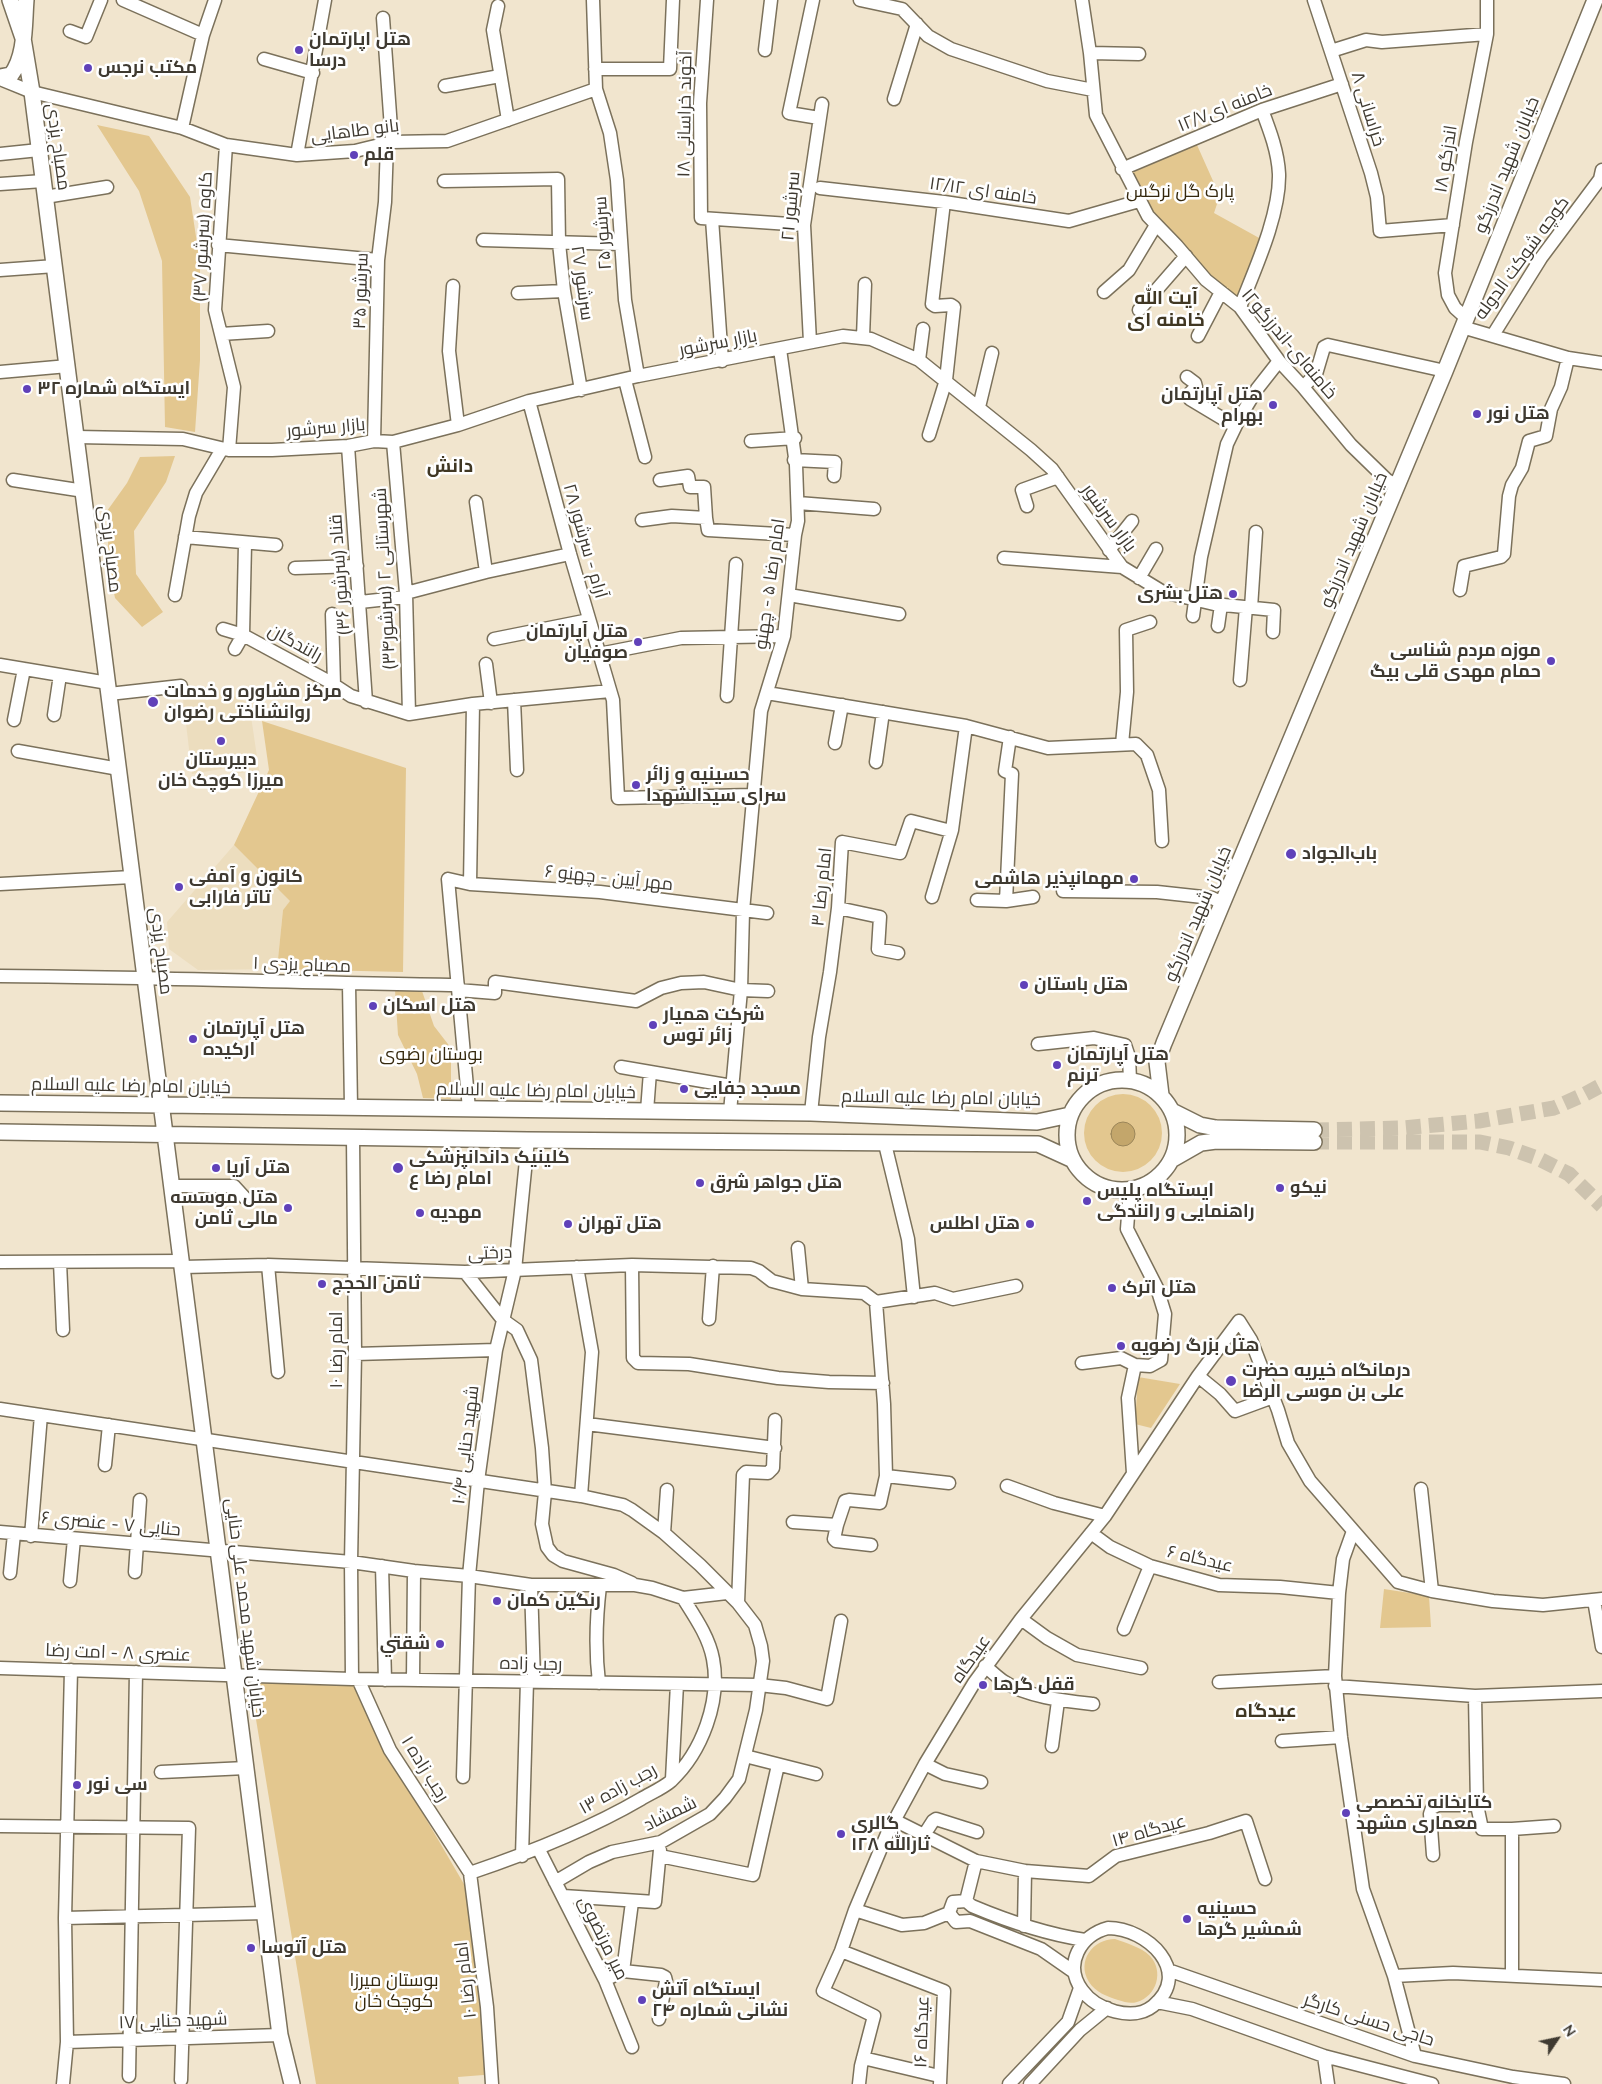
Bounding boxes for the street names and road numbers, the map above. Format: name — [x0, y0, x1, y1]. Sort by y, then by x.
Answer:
street label: آخوند خراسانی ۱۸ — [673, 50, 697, 178]
street label: خراسانی ۸ — [1346, 69, 1390, 149]
street label: خامنه ای۱۲/۷ — [1175, 79, 1275, 137]
street label: خیابان شهید اندرزگو — [1470, 94, 1544, 236]
street label: مصباح یزدی — [41, 102, 75, 192]
street label: بانو طاهایی — [309, 115, 401, 147]
street label: اندزگو ۱۸ — [1430, 124, 1462, 194]
street label: سرشور ۲۱ — [777, 170, 805, 242]
street label: کاوه (سرشور ۳۷) — [189, 171, 217, 303]
street label: خامنه ای ۱۲/۱۲ — [928, 173, 1038, 209]
street label: کوچه شوکت الدوله — [1470, 192, 1574, 324]
street label: سرشور ۲۵ — [590, 195, 616, 271]
street label: سرشور ۲۷ — [566, 244, 598, 322]
street label: سرشور ۳۵ — [349, 252, 373, 330]
street label: خامنه‌ای-اندرزگو۱۲ — [1237, 284, 1341, 404]
street label: بازار سرشور — [677, 325, 759, 361]
street label: بازار سرشور — [286, 414, 366, 442]
street label: خیابان شهید اندرزگو — [1316, 469, 1392, 611]
street label: بازار سرشور — [1077, 480, 1141, 556]
street label: آرام - سرشور ۲۸ — [558, 481, 612, 601]
street label: شهرستانی ۲ (سرشور۳۴) — [369, 487, 401, 671]
street label: مصباح یزدی — [94, 504, 126, 594]
street label: قناد (سرشور ۳۶) — [325, 513, 355, 637]
street label: امام رضا ۵ - چهنو — [750, 517, 790, 651]
street label: رانندگان — [264, 619, 326, 667]
street label: خیابان شهید اندرزگو — [1160, 843, 1236, 985]
street label: امام رضا ۳ — [807, 846, 837, 928]
street label: مهر آیین - چهنو ۶ — [544, 861, 674, 895]
street label: مصباح یزدی — [145, 906, 177, 996]
street label: مصباح یزدی ۱ — [253, 952, 351, 978]
street label: خیابان امام رضا علیه السلام — [31, 1073, 231, 1099]
street label: خیابان امام رضا علیه السلام — [436, 1078, 636, 1104]
street label: خیابان امام رضا علیه السلام — [841, 1085, 1041, 1111]
street label: درختی — [467, 1241, 513, 1265]
street label: امام رضا ۱۰ — [326, 1311, 348, 1389]
street label: شهید حنایی ۱۰/۴ — [448, 1384, 484, 1506]
street label: خیابان شهید محمد علی حنایی — [221, 1497, 269, 1719]
street label: حنایی ۷ - عنصری ۶ — [40, 1507, 182, 1541]
street label: عیدگاه ۶ — [1165, 1541, 1235, 1577]
street label: عیدگاه — [947, 1631, 995, 1687]
street label: عنصری ۸ - امت رضا — [45, 1640, 191, 1666]
street label: رجب زاده — [499, 1653, 563, 1675]
street label: رجب زاده ۱ — [396, 1732, 454, 1806]
street label: رجب زاده ۱۳ — [575, 1759, 661, 1819]
street label: شمشاد — [640, 1792, 700, 1836]
street label: عیدگاه ۱۴ — [1110, 1810, 1188, 1852]
street label: میر مرتضوی — [573, 1893, 633, 1983]
street label: امام رضا ۱۰ — [451, 1940, 481, 2020]
street label: حاجی حسنی کارگر — [1301, 1989, 1437, 2051]
street label: عیدگاه ۱۶ — [910, 1995, 934, 2069]
street label: شهید حنایی ۱۷ — [118, 2008, 228, 2034]

